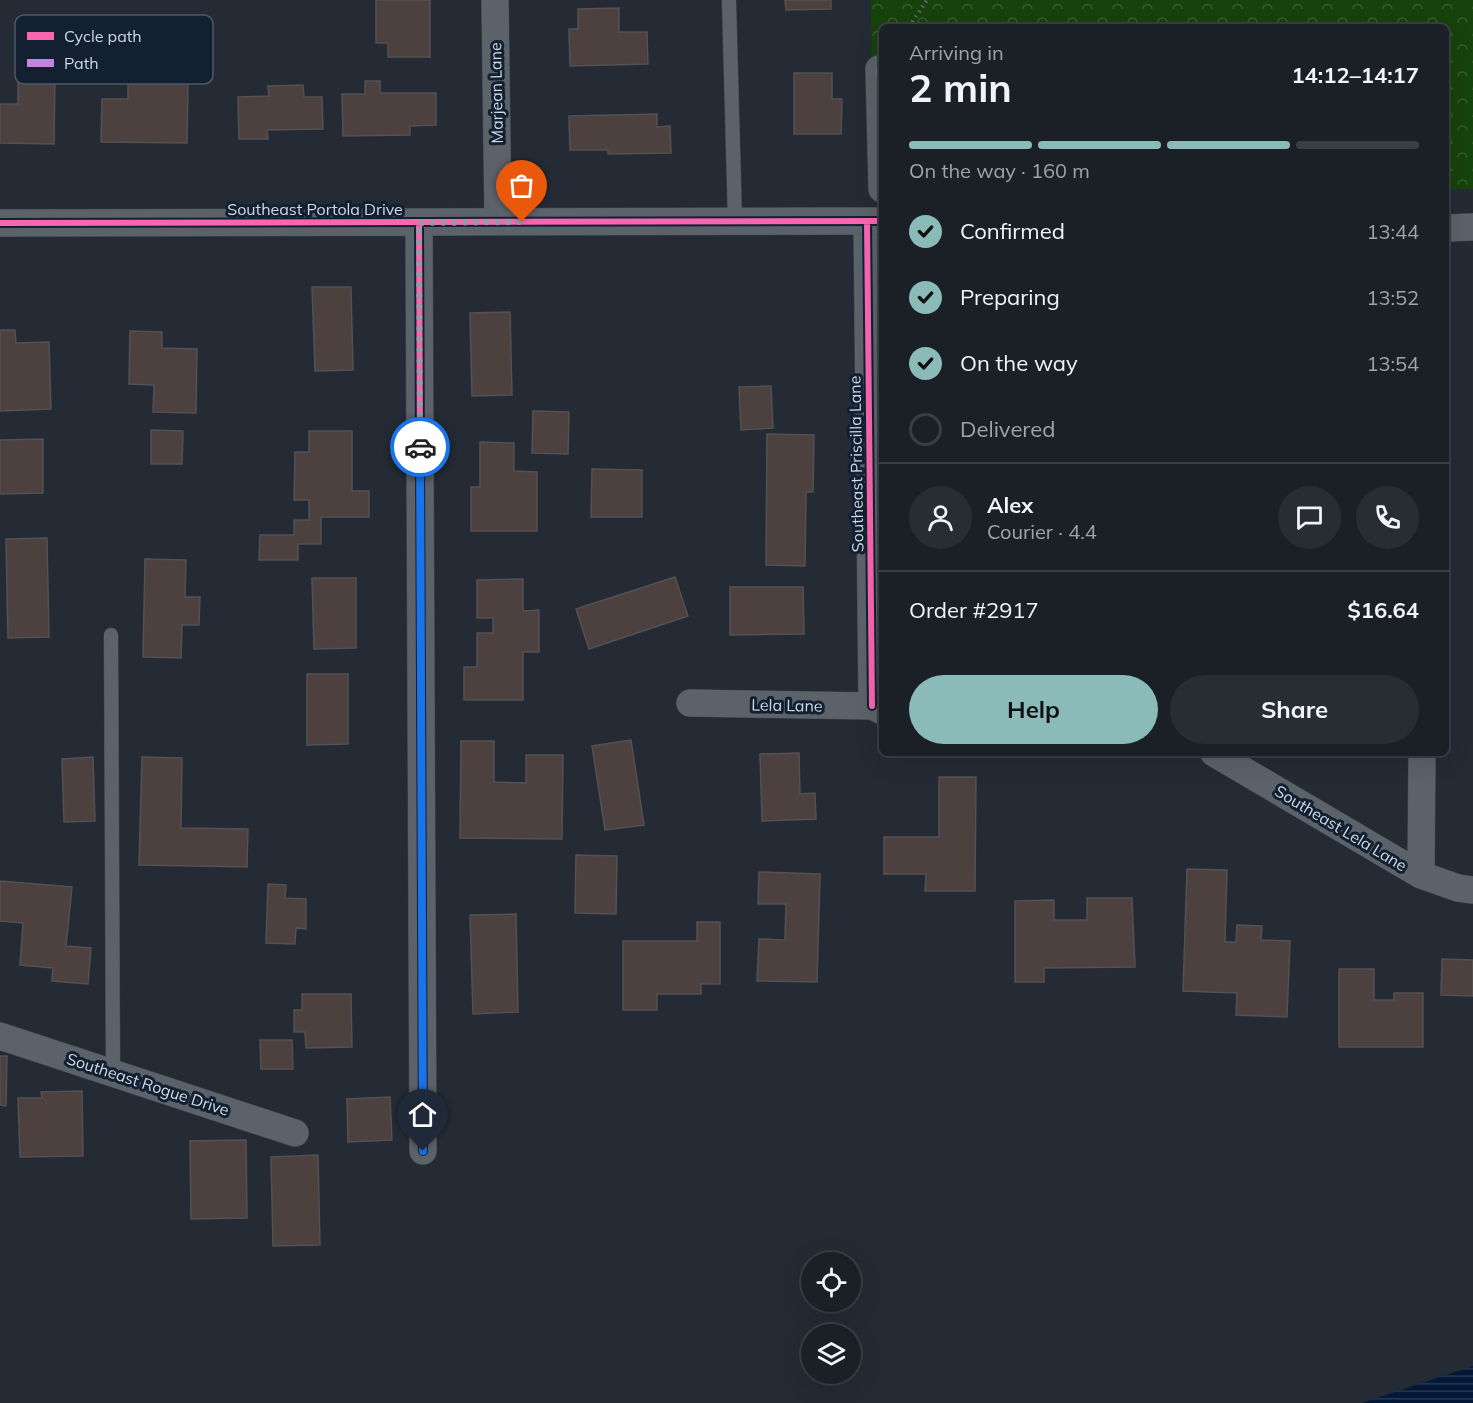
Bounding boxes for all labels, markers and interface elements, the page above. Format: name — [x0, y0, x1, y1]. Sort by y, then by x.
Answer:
legend — [15, 15, 213, 84]
text: Cycle path — [64, 26, 142, 46]
text: Arriving in — [909, 40, 1004, 65]
street label: Marjean Lane — [485, 42, 507, 144]
text: Path — [64, 53, 99, 73]
text: 14:12–14:17 — [1291, 61, 1419, 89]
text: 2 min — [909, 63, 1012, 112]
text: On the way · 160 m — [909, 158, 1090, 183]
pin — [496, 160, 547, 222]
icon: bag — [505, 169, 538, 202]
street label: Southeast Portola Drive — [227, 199, 403, 219]
icon: check — [909, 215, 942, 248]
text: Confirmed — [960, 217, 1065, 245]
text: 13:44 — [1366, 219, 1419, 244]
icon: check — [909, 281, 942, 314]
text: Preparing — [960, 283, 1060, 311]
text: 13:52 — [1366, 285, 1419, 310]
icon: check — [909, 347, 942, 380]
text: On the way — [960, 349, 1078, 377]
text: 13:54 — [1366, 351, 1419, 376]
street label: Southeast Priscilla Lane — [844, 376, 868, 552]
text: Delivered — [960, 415, 1055, 443]
courier — [390, 417, 450, 477]
icon: car — [404, 431, 437, 464]
button: person — [909, 486, 972, 549]
button: chat — [1278, 486, 1341, 549]
button: phone — [1356, 486, 1419, 549]
text: Alex — [987, 491, 1033, 519]
text: Courier · 4.4 — [987, 519, 1097, 544]
text: Order #2917 — [909, 596, 1039, 624]
text: $16.64 — [1348, 596, 1419, 624]
button: Help — [909, 675, 1158, 744]
button: Share — [1170, 675, 1419, 744]
street label: Lela Lane — [751, 694, 823, 716]
street label: Southeast Lela Lane — [1271, 781, 1411, 875]
street label: Southeast Rogue Drive — [64, 1048, 232, 1120]
pin — [397, 1089, 448, 1151]
icon: home — [406, 1098, 439, 1131]
map controls — [801, 1252, 861, 1384]
button: locate — [801, 1252, 861, 1312]
button: layers — [801, 1324, 861, 1384]

